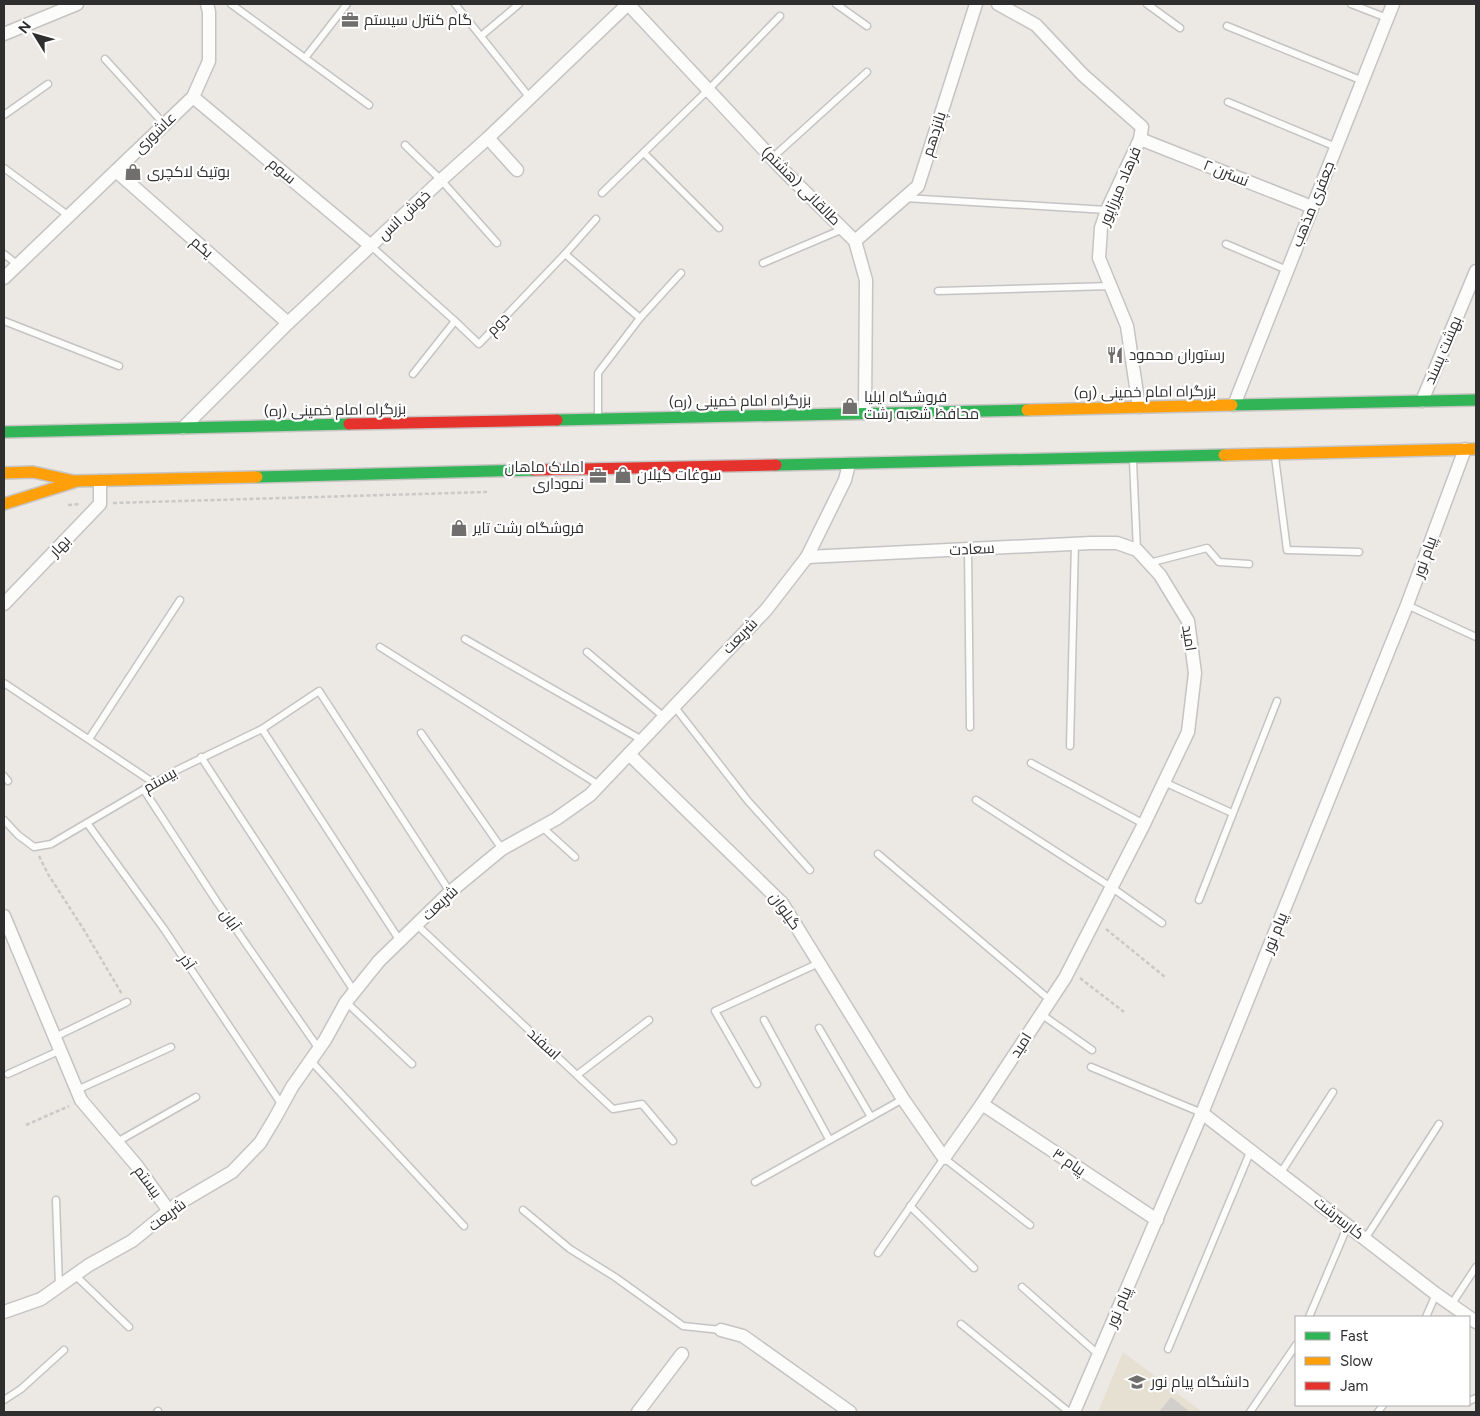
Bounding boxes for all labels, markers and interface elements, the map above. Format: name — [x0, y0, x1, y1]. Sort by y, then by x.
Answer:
north arrow — [10, 10, 60, 60]
office icon: گام کنترل سیستم — [340, 10, 360, 30]
place label: گام کنترل سیستم — [364, 11, 472, 30]
text: N — [15, 18, 35, 37]
street label: عاشوری — [130, 109, 181, 158]
street label: پانزدهم — [918, 109, 951, 159]
street label: طالقانی (هشتم) — [757, 143, 844, 230]
street label: فرهاد میرزاپور — [1095, 144, 1146, 230]
street label: سوم — [264, 154, 299, 188]
street label: نسترن ۲ — [1200, 156, 1251, 191]
street label: جعفری مذهب — [1288, 158, 1339, 250]
shop icon: بوتیک لاکچری — [123, 162, 143, 182]
place label: بوتیک لاکچری — [147, 163, 230, 182]
street label: خوش انس — [374, 186, 435, 245]
street label: یکم — [186, 232, 217, 262]
street label: دوم — [483, 309, 514, 340]
street label: بهشت پسند — [1421, 313, 1466, 387]
restaurant icon: رستوران محمود — [1105, 345, 1125, 365]
place label: رستوران محمود — [1129, 346, 1225, 365]
street label: بزرگراه امام خمینی (ره) — [1074, 382, 1216, 403]
place label: فروشگاه ایلیا محافظ شعبه رشت — [864, 388, 979, 423]
street label: بزرگراه امام خمینی (ره) — [669, 391, 811, 412]
shop icon: فروشگاه ایلیا محافظ شعبه رشت — [840, 396, 860, 416]
street label: بزرگراه امام خمینی (ره) — [264, 400, 406, 421]
place label: املاک ماهان نموداری — [504, 458, 584, 494]
shop icon: سوغات گیلان — [613, 465, 633, 485]
office icon: املاک ماهان نموداری — [588, 466, 608, 486]
place label: سوغات گیلان — [637, 466, 722, 485]
shop icon: فروشگاه رشت تاير — [449, 518, 469, 538]
place label: فروشگاه رشت تاير — [472, 519, 584, 537]
street label: بهار — [45, 532, 75, 562]
street label: پیام نور — [1409, 534, 1442, 581]
street label: سعادت — [949, 539, 995, 559]
street label: شریعت — [719, 614, 761, 658]
street label: امید — [1178, 624, 1200, 652]
street label: بیستم — [140, 763, 180, 798]
street label: شریعت — [418, 882, 462, 924]
street label: گیلوان — [765, 889, 805, 934]
street label: آبان — [215, 906, 244, 935]
street label: پیام نور — [1258, 910, 1292, 957]
street label: آذر — [175, 950, 199, 973]
street label: اسفند — [524, 1024, 564, 1064]
street label: امید — [1006, 1029, 1036, 1061]
street label: پیام ۳ — [1048, 1144, 1089, 1180]
street label: بیستم — [129, 1162, 166, 1202]
street label: کارسرشت — [1310, 1193, 1368, 1243]
street label: شریعت — [145, 1195, 189, 1235]
street label: پیام نور — [1102, 1284, 1137, 1331]
legend — [1295, 1316, 1470, 1406]
text: Fast — [1340, 1327, 1369, 1345]
text: Slow — [1340, 1352, 1373, 1370]
school or university icon: دانشگاه پیام نور — [1127, 1372, 1147, 1392]
place label: دانشگاه پیام نور — [1150, 1373, 1249, 1392]
text: Jam — [1340, 1377, 1368, 1395]

